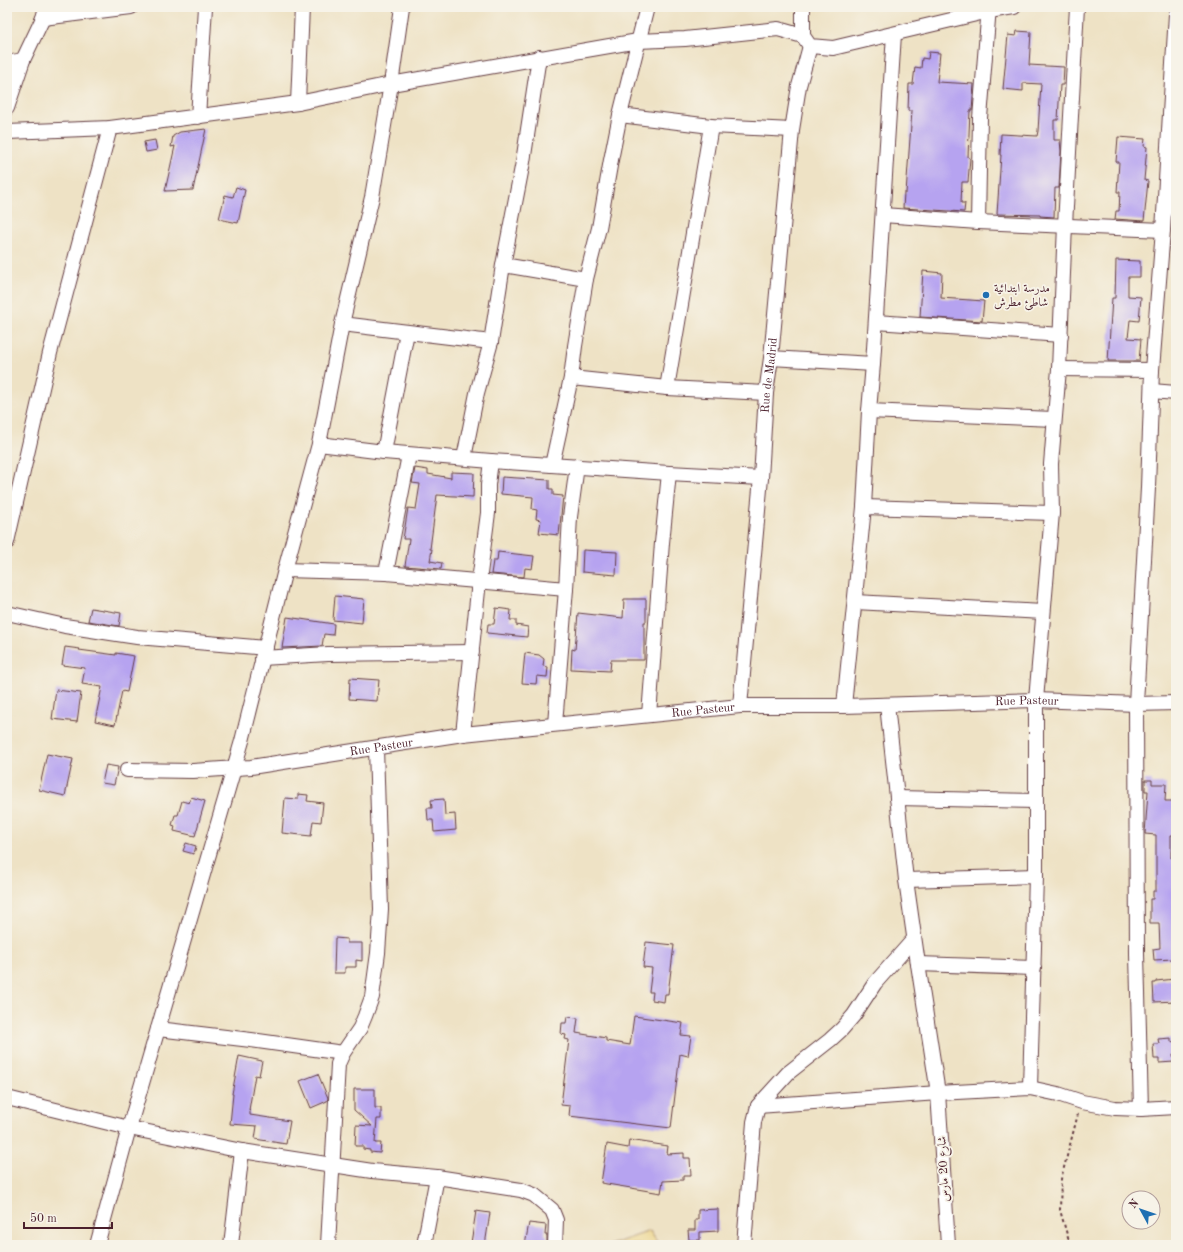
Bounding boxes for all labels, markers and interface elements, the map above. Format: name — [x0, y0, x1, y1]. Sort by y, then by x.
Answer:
place label: مدرسة ابتدائية شاطئ مطرش — [994, 283, 1050, 311]
marker: مدرسة ابتدائية شاطئ مطرش — [981, 290, 991, 300]
street label: Rue de Madrid — [760, 337, 780, 413]
street label: Rue Pasteur — [995, 695, 1059, 708]
street label: Rue Pasteur — [671, 702, 736, 720]
street label: Rue Pasteur — [349, 737, 414, 759]
street label: شارع 20 مارس — [936, 1135, 956, 1202]
north arrow — [1121, 1190, 1161, 1230]
text: N — [1128, 1197, 1142, 1211]
scale bar — [24, 1204, 112, 1230]
text: 50 m — [30, 1212, 57, 1225]

